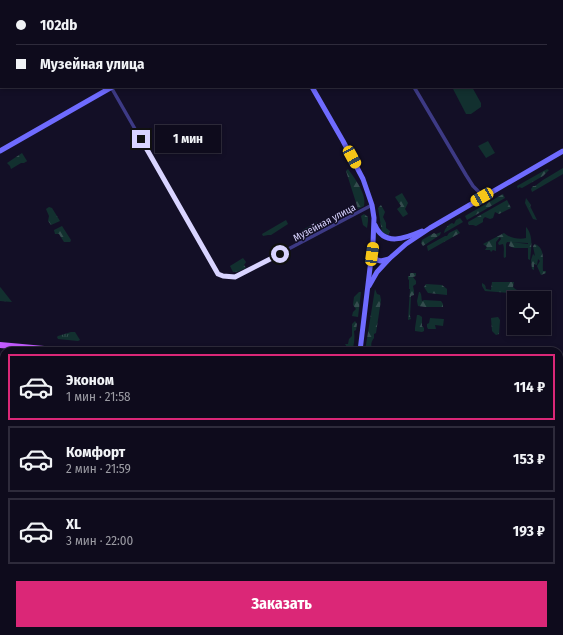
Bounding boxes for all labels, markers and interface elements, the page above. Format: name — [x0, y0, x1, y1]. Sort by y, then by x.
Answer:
text: 102db — [40, 16, 77, 34]
text: Музейная улица — [40, 55, 144, 73]
callout: 1 мин — [155, 125, 221, 153]
route end — [132, 130, 150, 148]
text: 1 мин — [173, 131, 203, 146]
car — [341, 144, 363, 170]
car — [469, 186, 495, 208]
street label: Музейная улица — [291, 201, 358, 244]
car — [364, 241, 380, 267]
route start — [271, 245, 289, 263]
map controls — [507, 291, 551, 335]
button: locate — [507, 291, 551, 335]
icon: car — [18, 369, 54, 405]
text: Эконом — [66, 371, 114, 389]
text: 114 ₽ — [514, 378, 545, 396]
text: 1 мин · 21:58 — [66, 389, 131, 404]
icon: car — [18, 441, 54, 477]
text: Комфорт — [66, 443, 125, 461]
text: 153 ₽ — [513, 450, 545, 468]
text: 2 мин · 21:59 — [66, 461, 131, 476]
icon: car — [18, 513, 54, 549]
text: XL — [66, 515, 81, 533]
text: 193 ₽ — [513, 522, 545, 540]
text: 3 мин · 22:00 — [66, 533, 133, 548]
button: Заказать — [16, 581, 547, 627]

